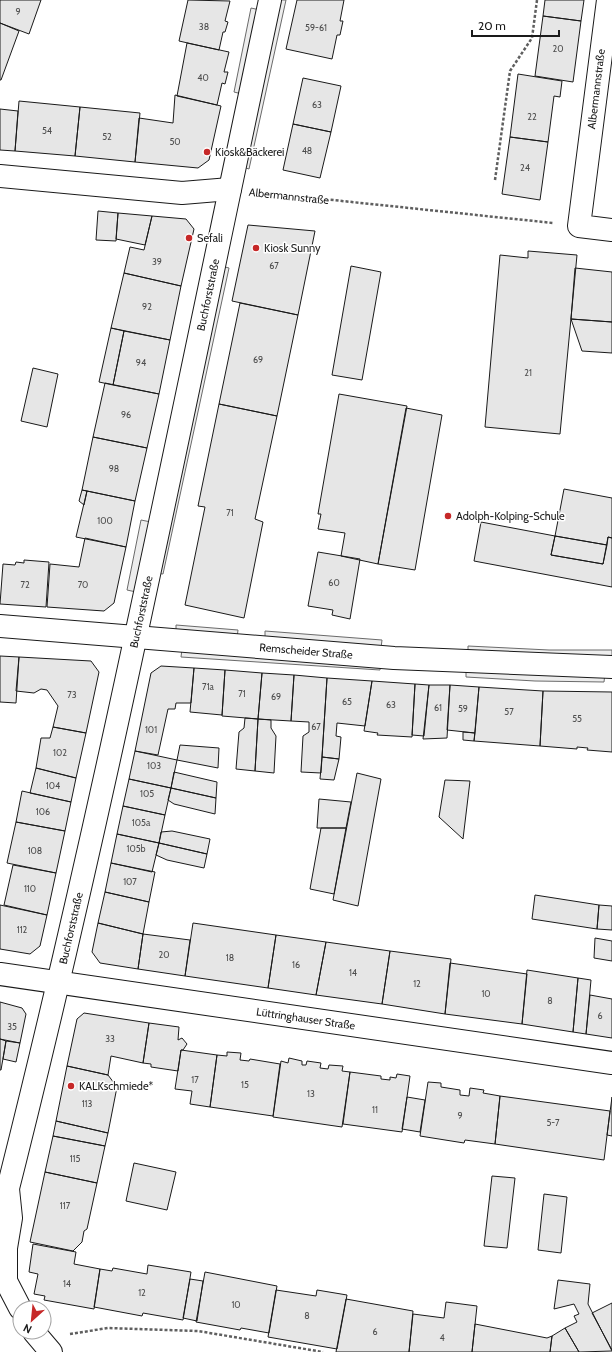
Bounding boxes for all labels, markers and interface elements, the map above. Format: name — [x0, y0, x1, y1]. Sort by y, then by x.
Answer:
house number: 9 — [15, 6, 21, 17]
scale bar — [472, 12, 559, 38]
text: 20 m — [478, 18, 506, 33]
house number: 38 — [199, 21, 209, 32]
house number: 59-61 — [305, 22, 327, 33]
house number: 20 — [553, 43, 564, 54]
street label: Albermannstraße — [584, 48, 608, 130]
house number: 40 — [197, 72, 209, 83]
house number: 63 — [312, 99, 322, 110]
house number: 22 — [527, 111, 537, 122]
house number: 54 — [42, 125, 52, 136]
house number: 52 — [102, 131, 112, 142]
house number: 50 — [169, 136, 181, 147]
place label: Kiosk&Bäckerei — [215, 145, 284, 159]
house number: 48 — [302, 145, 312, 156]
marker: Kiosk&Bäckerei — [202, 147, 212, 157]
house number: 24 — [520, 162, 530, 173]
street label: Albermannstraße — [248, 185, 330, 207]
place label: Sefali — [197, 231, 223, 245]
marker: Sefali — [184, 233, 194, 243]
place label: Kiosk Sunny — [264, 241, 321, 255]
marker: Kiosk Sunny — [251, 243, 261, 253]
house number: 39 — [152, 256, 162, 267]
street label: Buchforststraße — [194, 257, 222, 332]
house number: 67 — [269, 260, 279, 271]
house number: 92 — [142, 301, 152, 312]
house number: 69 — [253, 354, 263, 365]
house number: 94 — [136, 357, 146, 368]
house number: 21 — [524, 367, 532, 378]
house number: 96 — [121, 409, 131, 420]
house number: 98 — [109, 463, 119, 474]
house number: 71 — [226, 507, 234, 518]
place label: Adolph-Kolping-Schule — [456, 509, 565, 523]
marker: Adolph-Kolping-Schule — [443, 511, 453, 521]
house number: 100 — [97, 515, 113, 526]
street label: Buchforststraße — [126, 574, 156, 649]
house number: 60 — [328, 577, 340, 588]
house number: 72 — [20, 579, 30, 590]
house number: 70 — [78, 579, 88, 590]
street label: Remscheider Straße — [259, 640, 354, 662]
house number: 71a — [202, 681, 215, 692]
house number: 71 — [238, 688, 246, 699]
house number: 73 — [67, 689, 77, 700]
house number: 69 — [271, 691, 281, 702]
house number: 65 — [342, 696, 352, 707]
house number: 63 — [386, 699, 396, 710]
house number: 61 — [434, 702, 442, 713]
house number: 59 — [458, 703, 468, 714]
house number: 57 — [504, 706, 514, 717]
house number: 55 — [572, 713, 582, 724]
house number: 67 — [311, 721, 321, 732]
house number: 101 — [145, 724, 157, 735]
house number: 102 — [53, 747, 67, 758]
house number: 103 — [147, 760, 161, 771]
house number: 104 — [46, 780, 60, 791]
house number: 105 — [140, 788, 154, 799]
house number: 106 — [36, 806, 50, 817]
house number: 105a — [132, 817, 151, 828]
house number: 105b — [126, 843, 146, 854]
house number: 108 — [28, 845, 42, 856]
house number: 107 — [123, 876, 137, 887]
house number: 110 — [24, 883, 36, 894]
street label: Buchforststraße — [56, 890, 86, 965]
house number: 112 — [17, 924, 28, 935]
house number: 20 — [159, 949, 170, 960]
house number: 18 — [226, 952, 234, 963]
house number: 16 — [292, 959, 300, 970]
house number: 14 — [349, 967, 357, 978]
house number: 12 — [413, 978, 421, 989]
house number: 10 — [481, 988, 491, 999]
house number: 8 — [547, 995, 553, 1006]
street label: Lüttringhauser Straße — [255, 1004, 357, 1033]
house number: 6 — [597, 1010, 603, 1021]
house number: 35 — [7, 1021, 17, 1032]
house number: 33 — [105, 1033, 115, 1044]
house number: 17 — [191, 1074, 199, 1085]
place label: KALKschmiede* — [79, 1079, 153, 1093]
house number: 15 — [241, 1079, 249, 1090]
marker: KALKschmiede* — [66, 1081, 76, 1091]
house number: 13 — [307, 1088, 315, 1099]
house number: 113 — [82, 1098, 92, 1109]
house number: 11 — [372, 1104, 378, 1115]
house number: 9 — [457, 1110, 463, 1121]
house number: 5-7 — [546, 1117, 560, 1128]
house number: 115 — [70, 1153, 80, 1164]
house number: 117 — [60, 1200, 71, 1211]
house number: 14 — [63, 1278, 71, 1289]
house number: 12 — [138, 1287, 146, 1298]
house number: 10 — [231, 1299, 241, 1310]
north arrow — [12, 1300, 52, 1340]
house number: 8 — [304, 1310, 310, 1321]
text: N — [21, 1321, 34, 1337]
house number: 6 — [372, 1326, 378, 1337]
house number: 4 — [439, 1332, 445, 1343]

